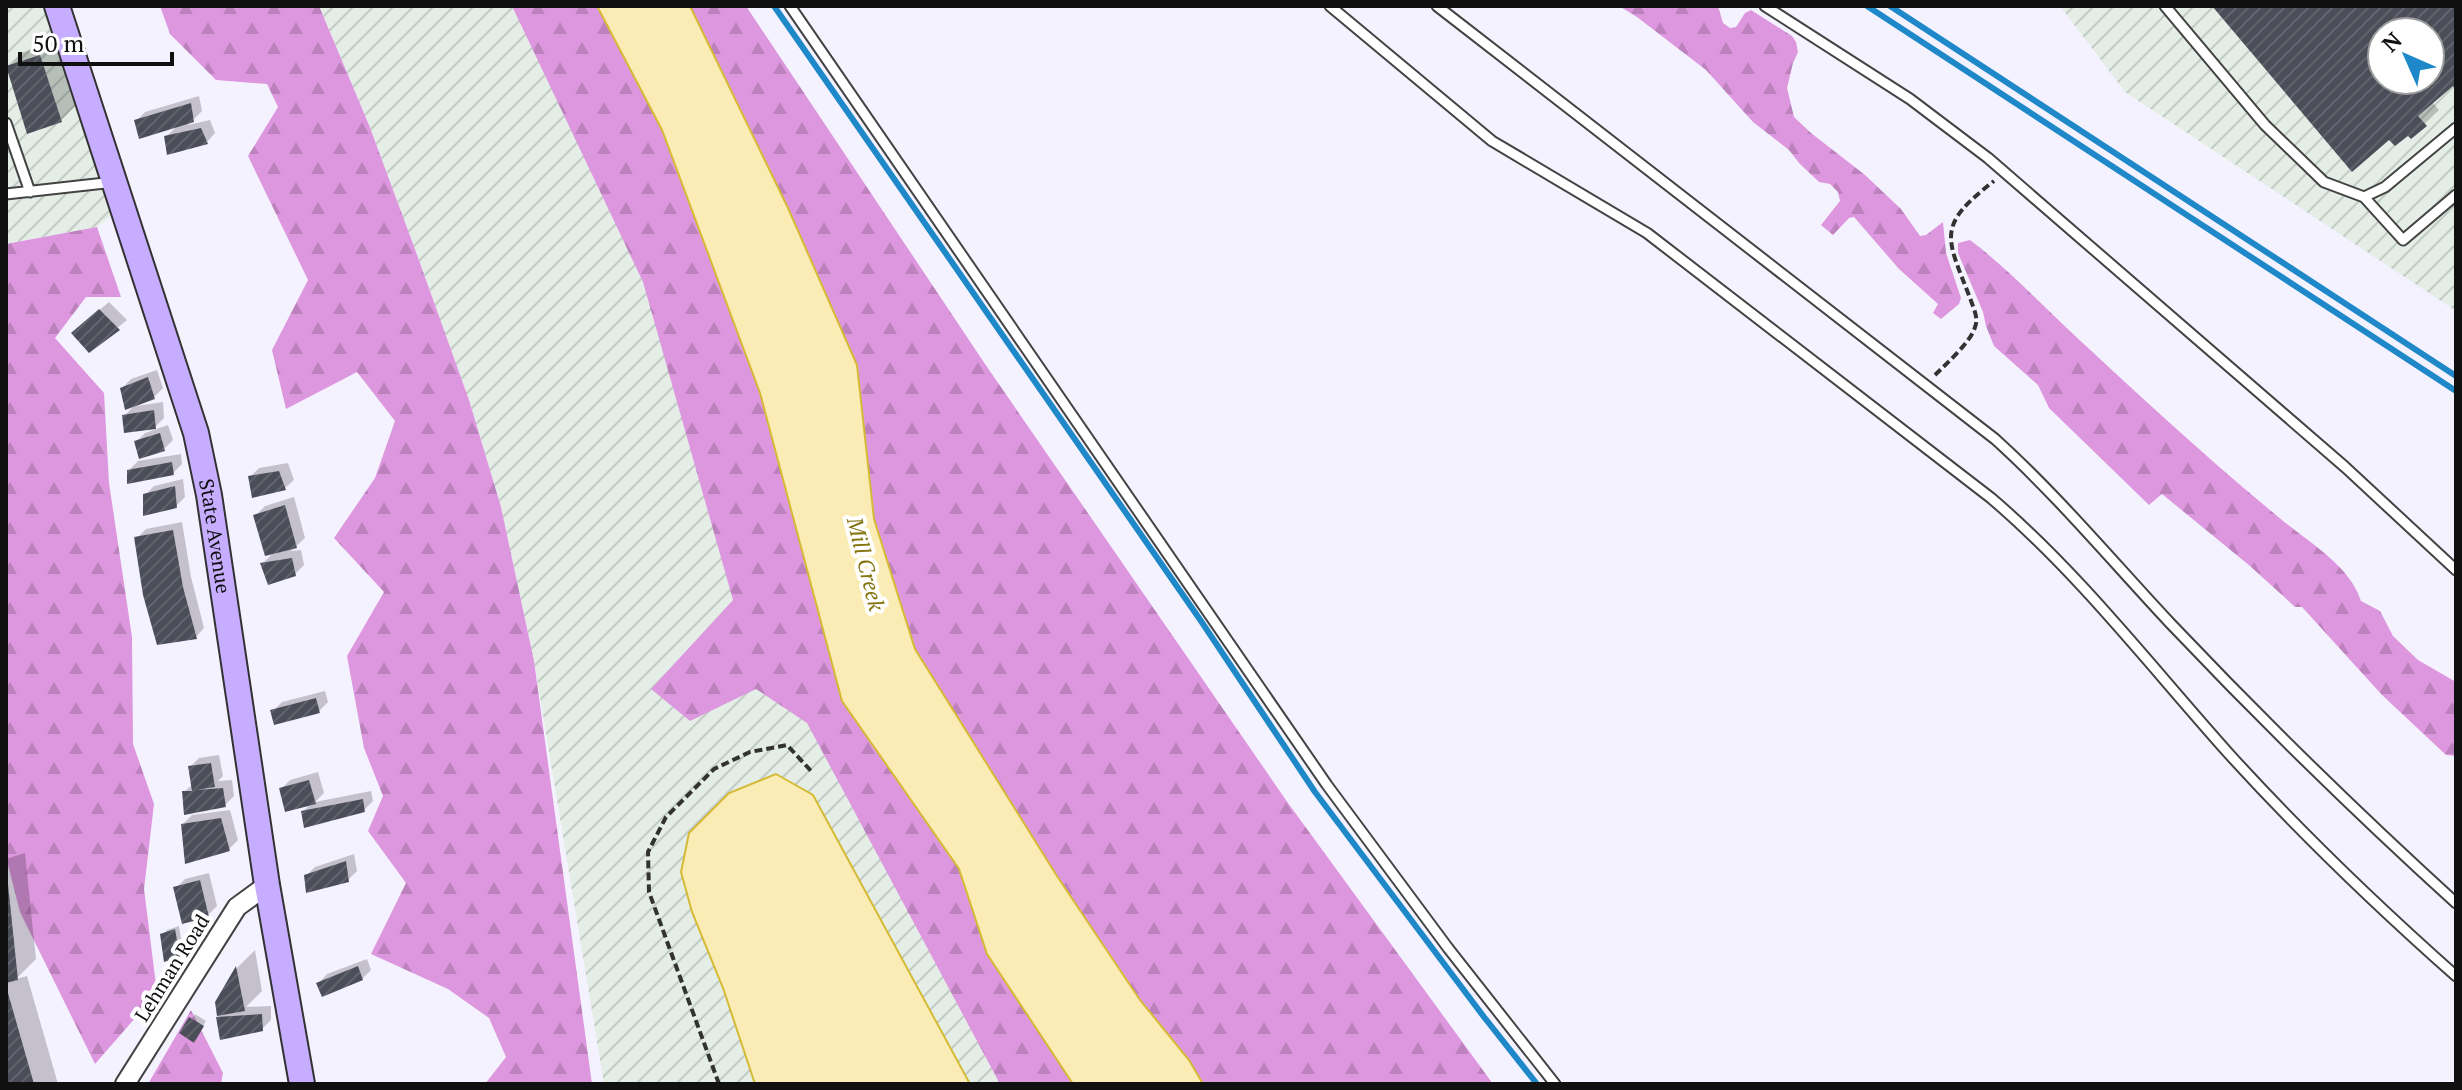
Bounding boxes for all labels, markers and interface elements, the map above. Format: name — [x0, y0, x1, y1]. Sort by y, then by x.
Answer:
scale bar — [20, 16, 172, 66]
north arrow — [2366, 16, 2446, 96]
text: N — [2375, 25, 2408, 58]
text: 50 m — [32, 27, 84, 59]
street label: State Avenue — [193, 476, 237, 595]
water label: Mill Creek — [841, 513, 892, 614]
street label: Lehman Road — [128, 909, 215, 1026]

